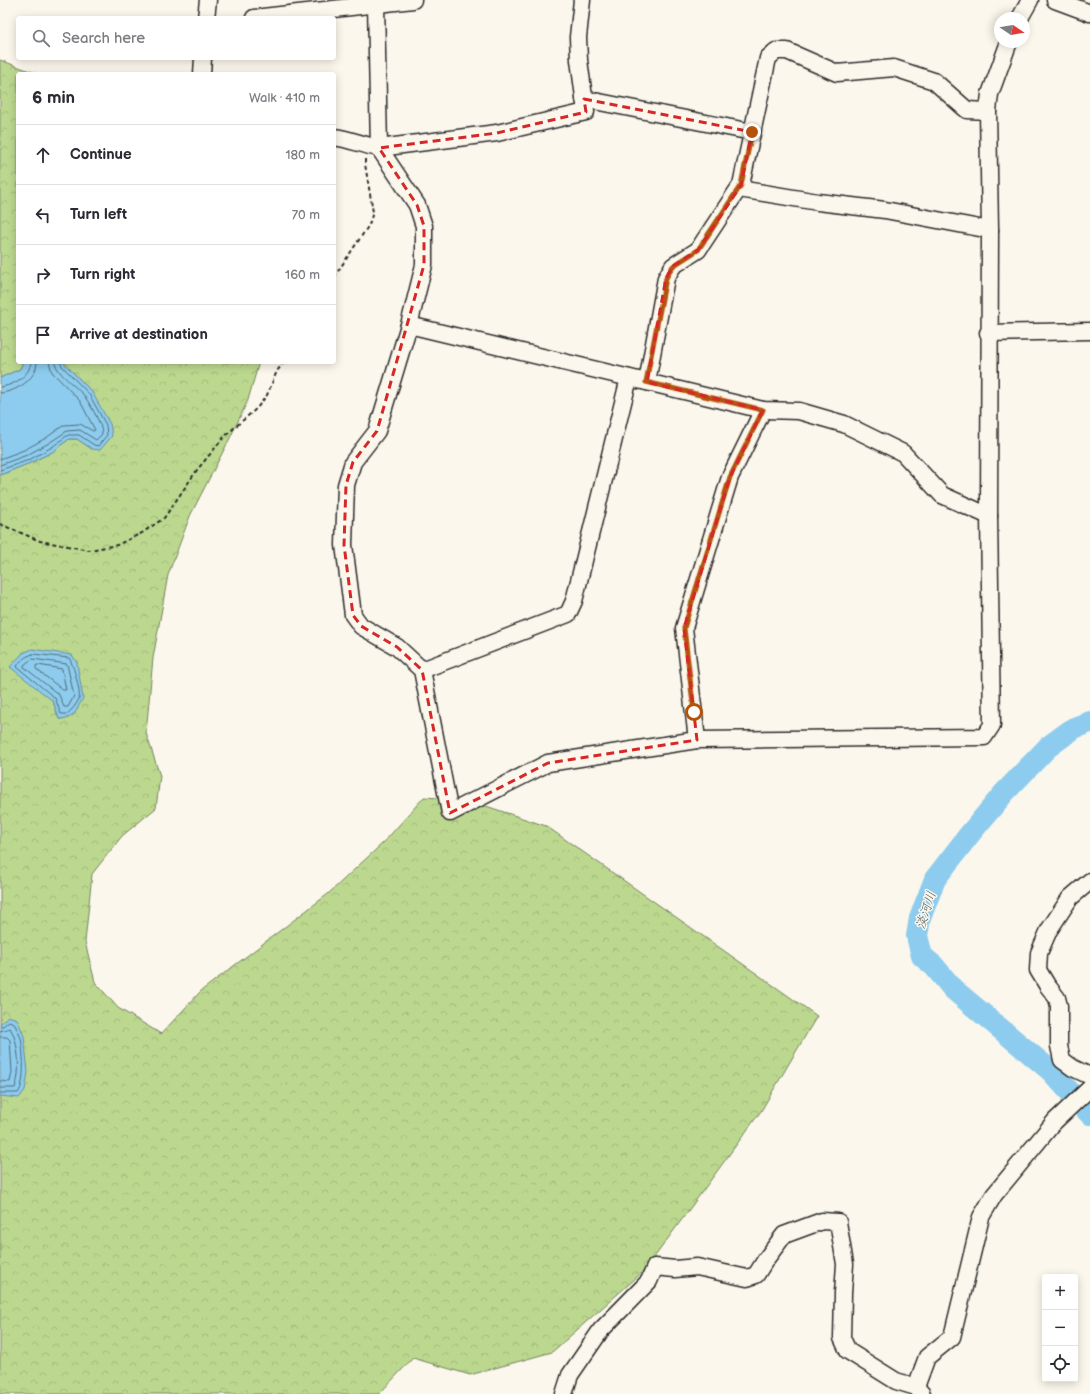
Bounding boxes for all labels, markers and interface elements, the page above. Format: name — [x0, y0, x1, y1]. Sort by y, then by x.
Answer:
north arrow — [994, 12, 1030, 48]
search box — [16, 16, 336, 60]
icon: search — [30, 27, 52, 49]
text: Search here — [62, 29, 145, 48]
text: 6 min — [32, 88, 75, 108]
text: Walk · 410 m — [249, 90, 320, 106]
route end — [743, 123, 761, 141]
icon: ahead — [32, 144, 54, 166]
text: Continue — [70, 145, 132, 164]
text: 180 m — [285, 147, 320, 163]
icon: left — [32, 204, 54, 226]
text: Turn left — [70, 205, 127, 224]
text: 70 m — [292, 207, 320, 223]
icon: right — [32, 264, 54, 286]
text: Turn right — [70, 265, 135, 284]
text: 160 m — [285, 267, 320, 283]
icon: arrive — [32, 324, 54, 346]
text: Arrive at destination — [70, 325, 208, 344]
route start — [685, 703, 703, 721]
water label: 淡河川 — [912, 889, 940, 931]
map controls — [1042, 1274, 1078, 1382]
button: + — [1042, 1274, 1078, 1310]
button: − — [1042, 1310, 1078, 1346]
button: locate — [1042, 1346, 1078, 1382]

